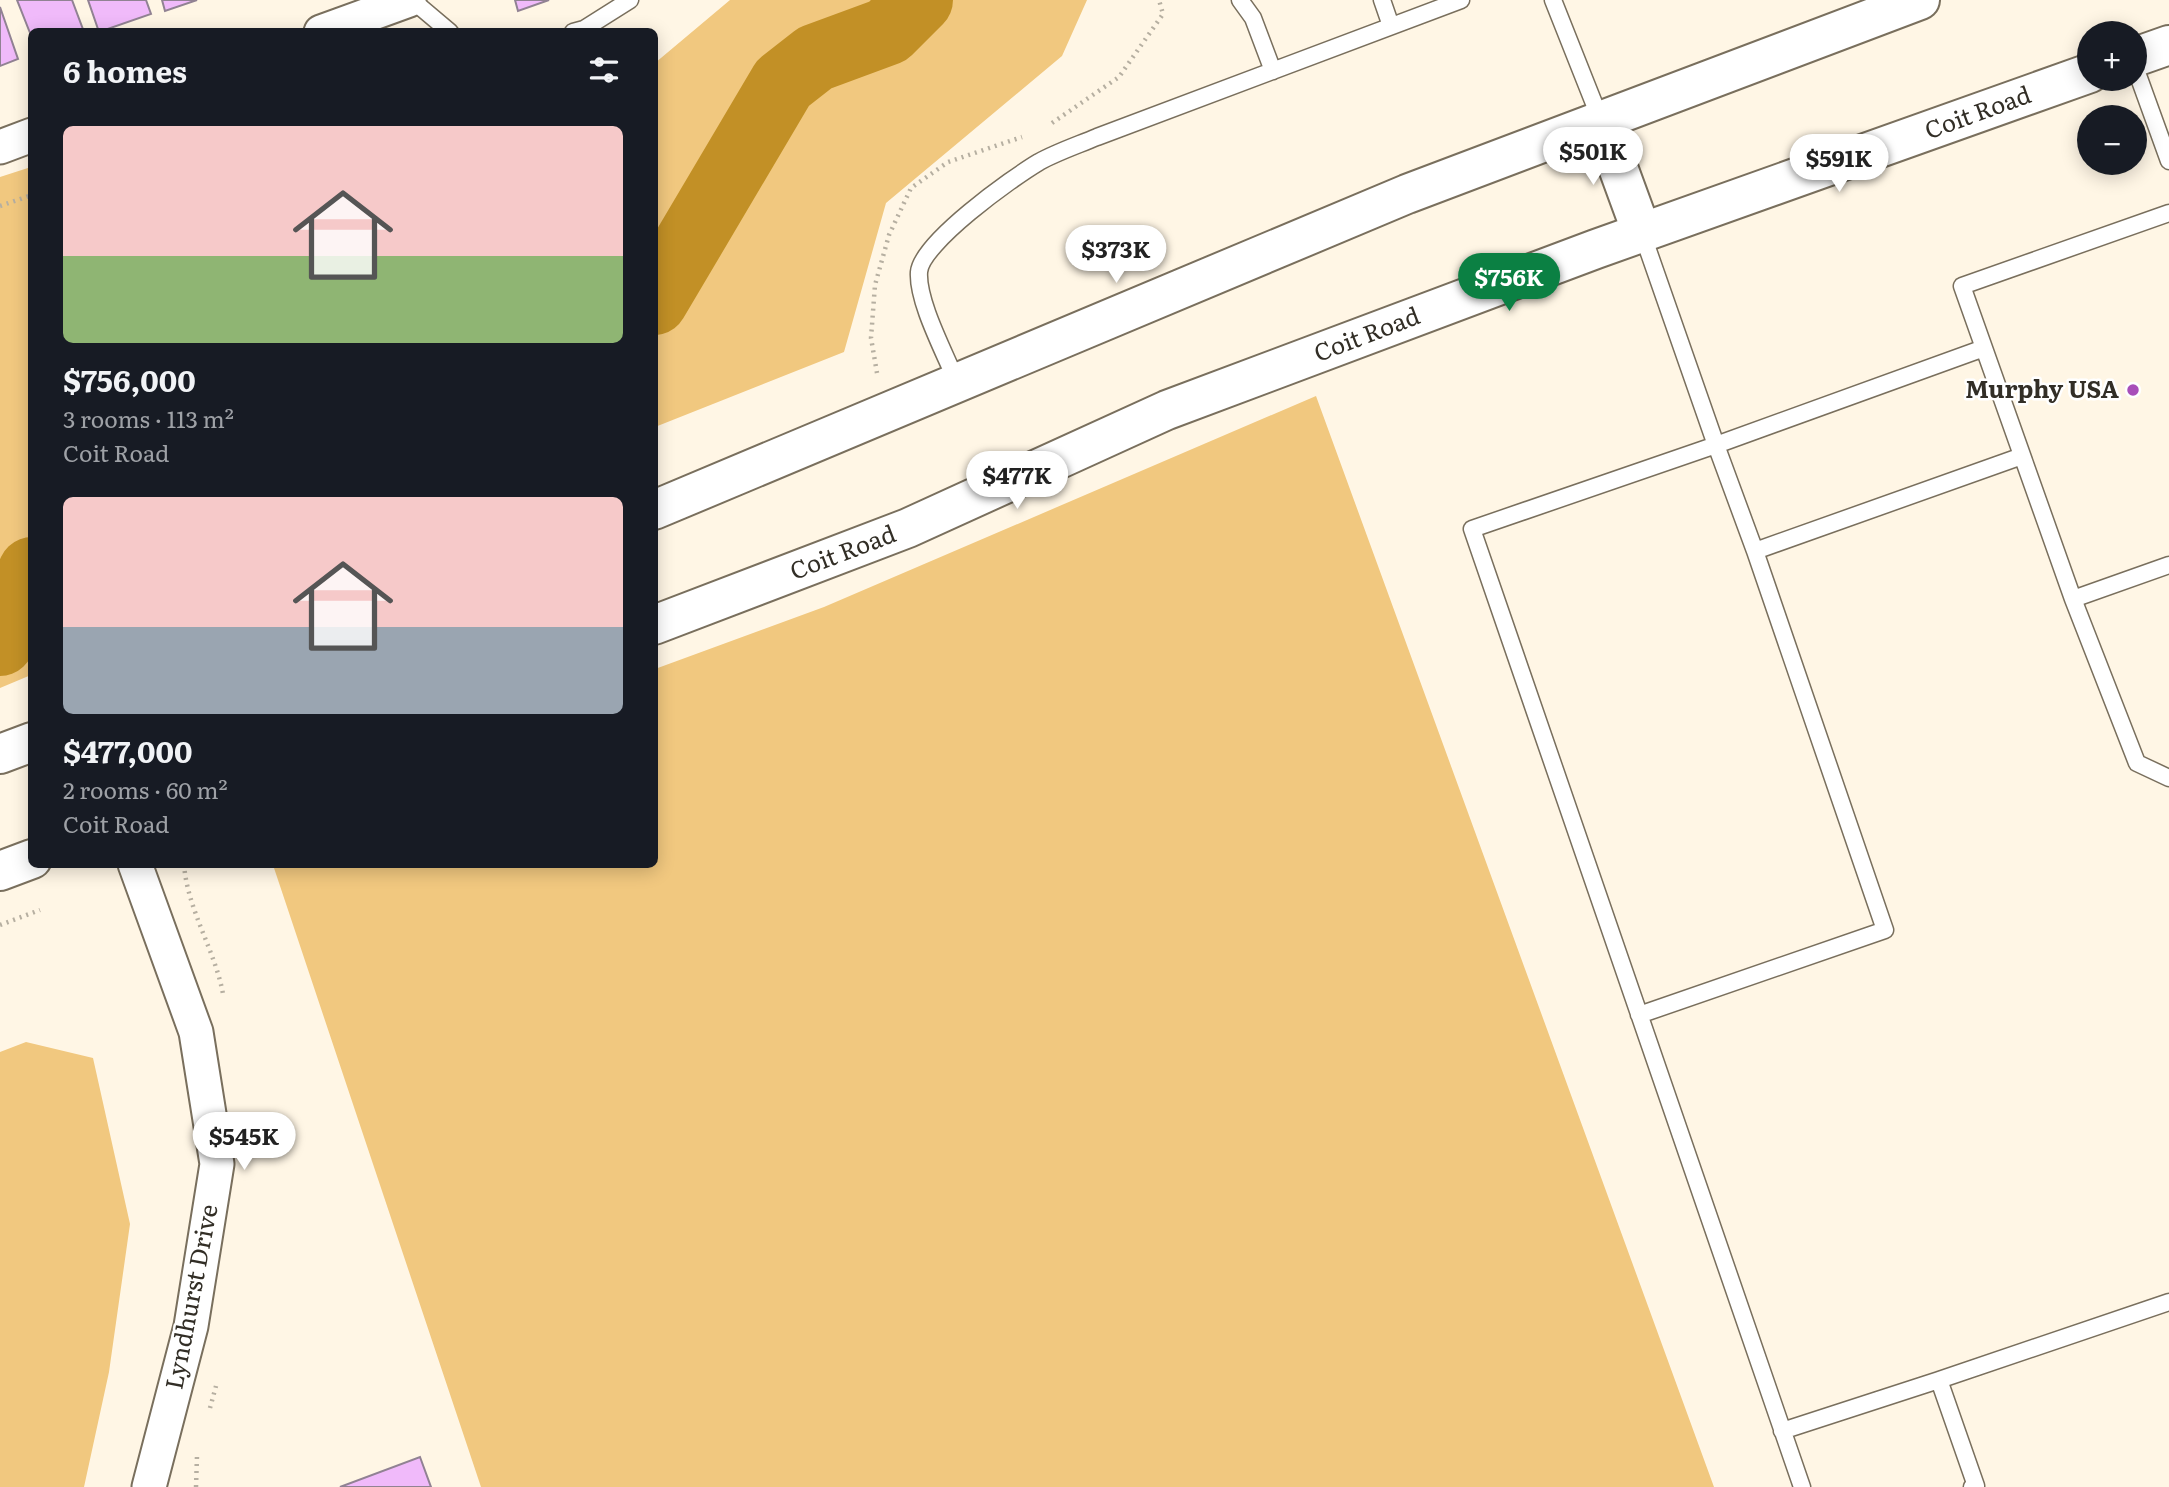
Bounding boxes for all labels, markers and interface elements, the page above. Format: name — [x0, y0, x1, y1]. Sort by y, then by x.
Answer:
map controls — [2077, 21, 2147, 175]
button: + — [2077, 21, 2147, 91]
text: 6 homes — [63, 48, 187, 92]
icon: filters — [585, 51, 623, 89]
street label: Coit Road — [1919, 75, 2036, 146]
button: − — [2077, 105, 2147, 175]
pin: $501K — [1544, 128, 1642, 187]
text: $501K — [1559, 133, 1627, 167]
pin: $591K — [1790, 134, 1888, 194]
text: $591K — [1806, 140, 1872, 174]
icon: home — [280, 172, 406, 298]
pin: $373K — [1067, 226, 1165, 285]
text: $373K — [1081, 231, 1151, 265]
pin: $756K — [1460, 254, 1558, 313]
text: $756K — [1474, 259, 1544, 293]
street label: Coit Road — [1308, 296, 1424, 369]
text: $756,000 — [63, 357, 196, 401]
place label: Murphy USA — [1965, 370, 2119, 405]
marker: Murphy USA — [2125, 382, 2141, 398]
text: 3 rooms · 113 m² — [63, 401, 234, 435]
text: Coit Road — [63, 435, 169, 469]
pin: $477K — [968, 452, 1066, 511]
text: $477K — [982, 457, 1052, 491]
street label: Coit Road — [784, 514, 900, 587]
icon: home — [280, 543, 406, 669]
text: $477,000 — [63, 728, 193, 772]
text: 2 rooms · 60 m² — [63, 772, 228, 806]
text: Coit Road — [63, 806, 169, 840]
pin: $545K — [195, 1112, 293, 1172]
text: $545K — [209, 1118, 279, 1152]
street label: Lyndhurst Drive — [154, 1201, 225, 1392]

